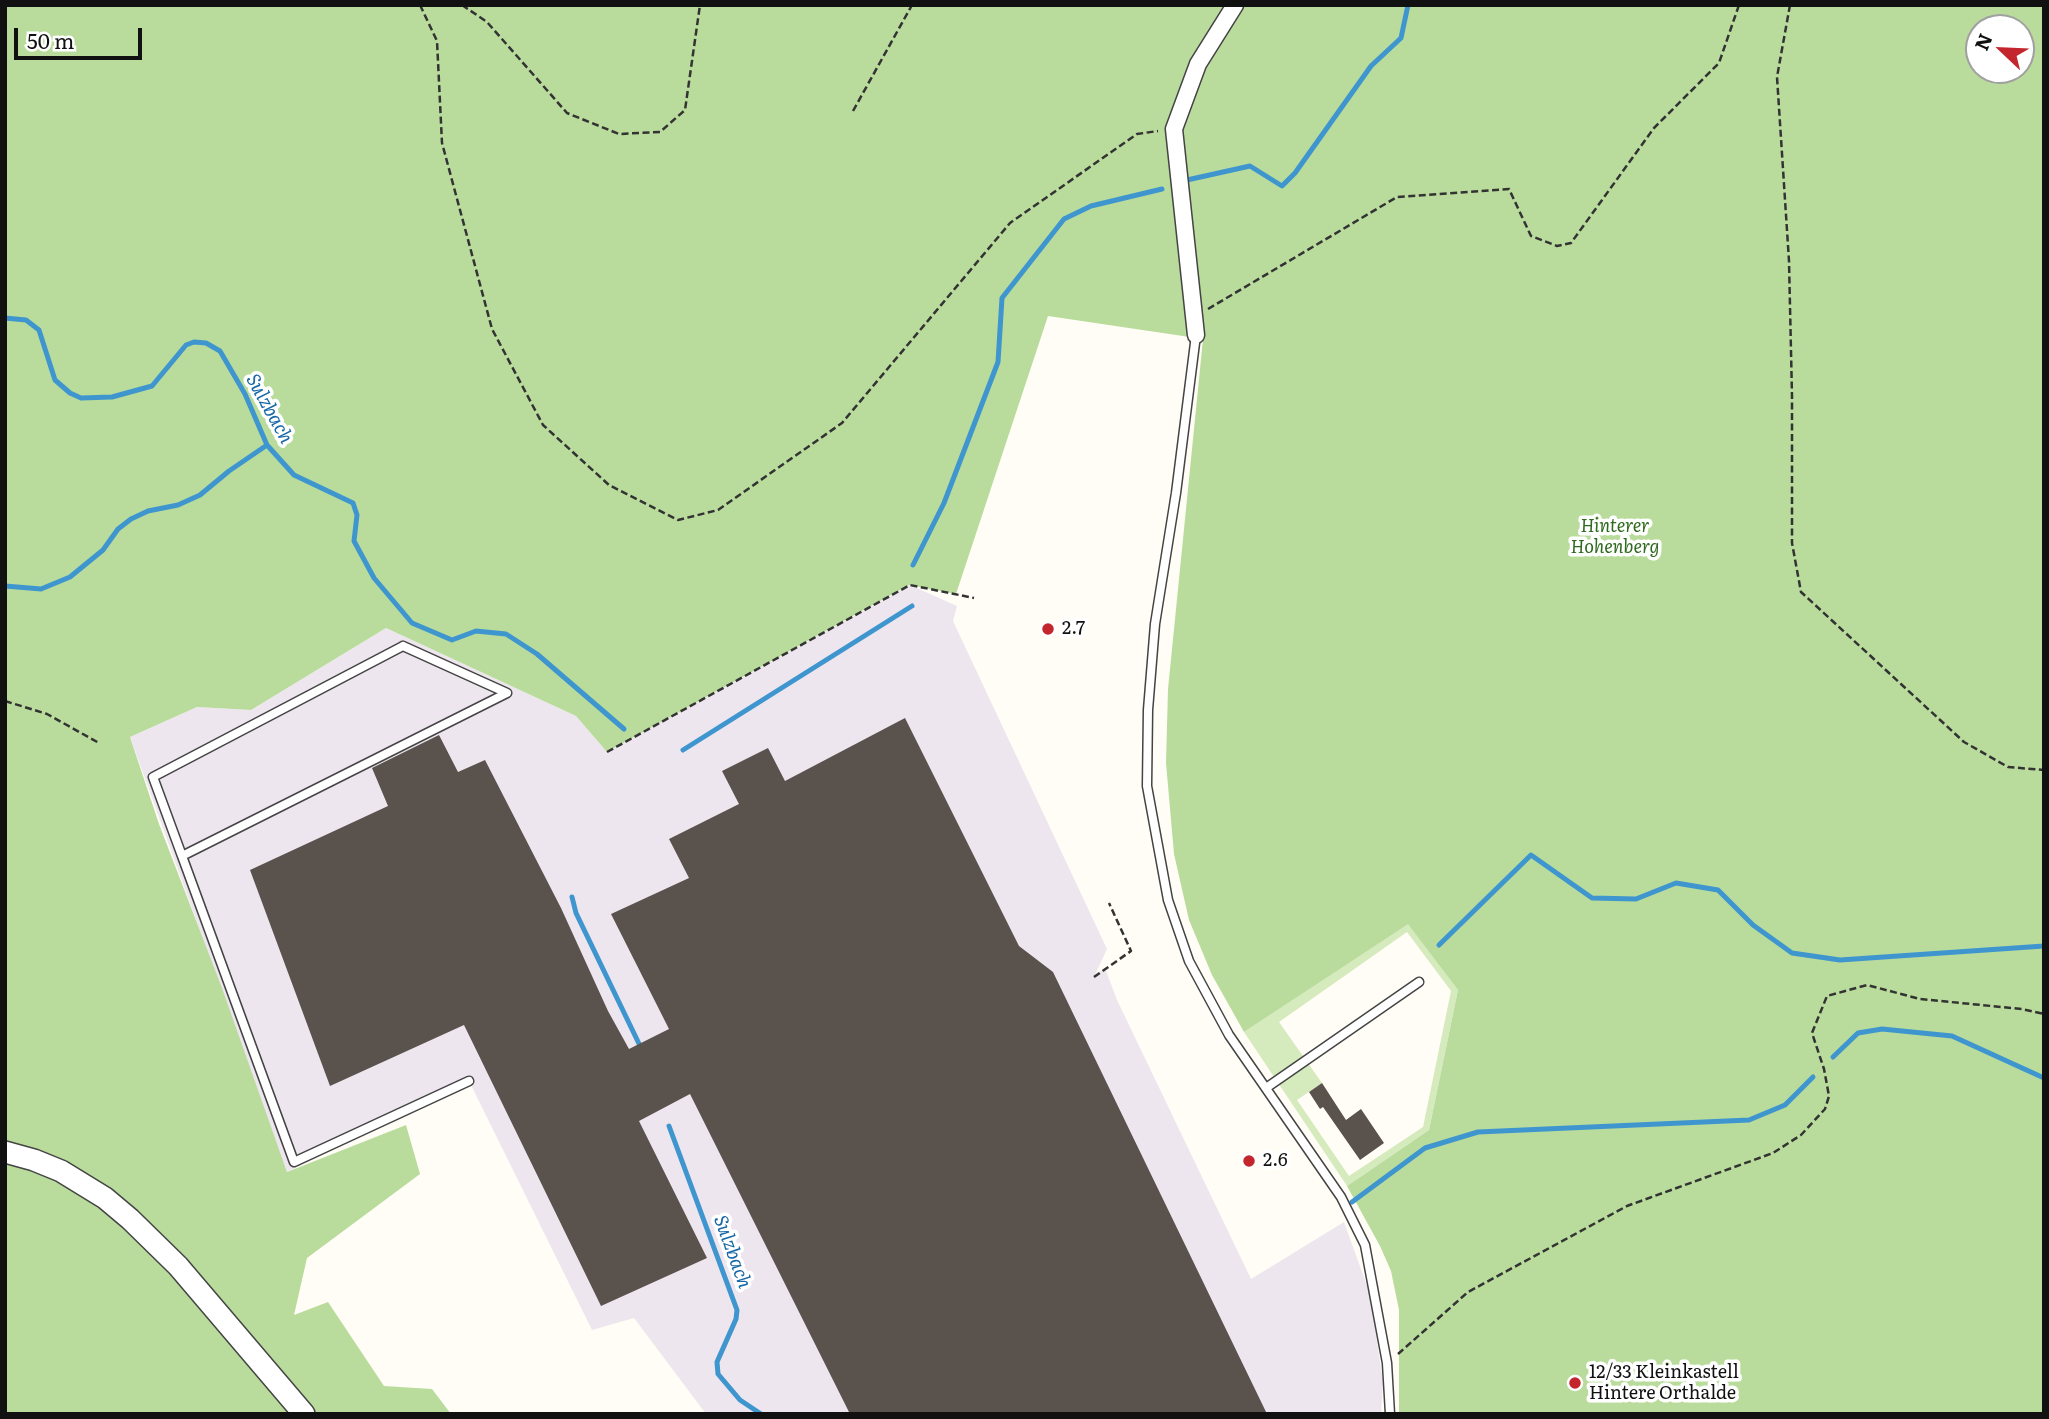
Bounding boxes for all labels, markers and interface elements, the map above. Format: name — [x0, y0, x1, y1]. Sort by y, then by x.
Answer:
scale bar — [18, 14, 145, 58]
north arrow — [1965, 14, 2035, 84]
text: 50 m — [27, 24, 74, 55]
text: N — [1967, 29, 1999, 54]
water label: Sulzbach — [241, 370, 297, 448]
park label: Hinterer Hohenberg — [1571, 516, 1659, 558]
place label: 2.7 — [1062, 618, 1085, 640]
marker: 2.7 — [1040, 621, 1056, 637]
place label: 2.6 — [1263, 1150, 1288, 1172]
marker: 2.6 — [1241, 1153, 1257, 1169]
water label: Sulzbach — [708, 1212, 756, 1292]
place label: 12/33 Kleinkastell Hintere Orthalde — [1589, 1362, 1739, 1404]
marker: 12/33 Kleinkastell Hintere Orthalde — [1567, 1375, 1583, 1391]

